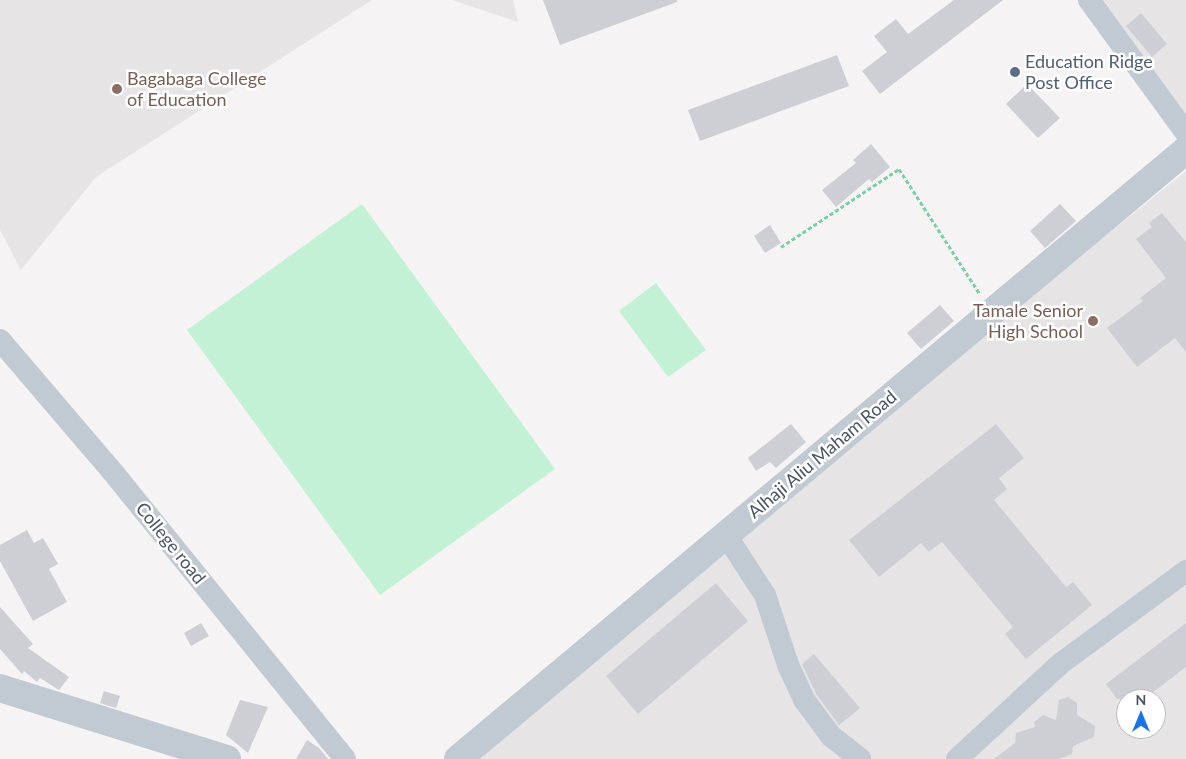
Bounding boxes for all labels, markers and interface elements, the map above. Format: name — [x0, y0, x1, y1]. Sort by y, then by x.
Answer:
place label: Education Ridge Post Office — [1025, 51, 1153, 94]
marker: Education Ridge Post Office — [1009, 66, 1021, 78]
place label: Bagabaga College of Education — [127, 68, 266, 110]
marker: Bagabaga College of Education — [111, 83, 123, 95]
place label: Tamale Senior High School — [973, 300, 1083, 342]
marker: Tamale Senior High School — [1087, 315, 1099, 327]
street label: Alhaji Aliu Maham Road — [743, 385, 901, 523]
street label: College road — [132, 498, 210, 588]
north arrow — [1116, 689, 1166, 739]
text: N — [1136, 691, 1146, 708]

